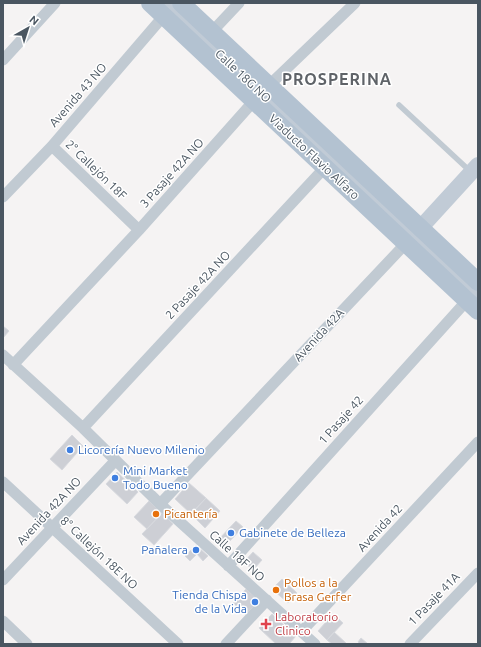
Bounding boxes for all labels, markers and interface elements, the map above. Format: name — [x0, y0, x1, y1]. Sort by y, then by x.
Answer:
north arrow — [8, 8, 48, 48]
text: N — [27, 13, 41, 27]
street label: Calle 18G NO — [213, 47, 274, 105]
street label: Avenida 43 NO — [46, 60, 109, 129]
district label: PROSPERINA — [282, 70, 392, 88]
street label: Viaducto Flavio Alfaro — [267, 112, 362, 202]
street label: 3 Pasaje 42A NO — [137, 135, 206, 210]
street label: 2° Callejón 18F — [63, 137, 129, 202]
street label: 2 Pasaje 42A NO — [163, 248, 233, 321]
street label: Avenida 42A — [291, 306, 346, 364]
street label: 1 Pasaje 42 — [316, 393, 366, 446]
place label: Licorería Nuevo Milenio — [78, 443, 205, 456]
marker: Licorería Nuevo Milenio — [65, 445, 75, 455]
place label: Mini Market Todo Bueno — [123, 464, 188, 491]
marker: Mini Market Todo Bueno — [110, 473, 120, 483]
street label: Avenida 42A NO — [14, 474, 83, 547]
street label: Avenida 42 — [355, 502, 405, 554]
place label: Picantería — [164, 507, 218, 520]
marker: Picantería — [151, 509, 161, 519]
street label: 8° Callejón 18E NO — [58, 514, 140, 592]
place label: Gabinete de Belleza — [239, 526, 346, 539]
street label: Calle 18F NO — [207, 527, 268, 584]
marker: Gabinete de Belleza — [226, 528, 236, 538]
place label: Pañalera — [141, 543, 188, 556]
marker: Pañalera — [191, 545, 201, 555]
street label: 1 Pasaje 41A — [405, 570, 462, 628]
place label: Pollos a la Brasa Gerfer — [284, 576, 352, 603]
marker: Pollos a la Brasa Gerfer — [271, 585, 281, 595]
place label: Tienda Chispa de la Vida — [172, 588, 247, 615]
marker: Tienda Chispa de la Vida — [250, 597, 260, 607]
place label: Laboratorio Clinico — [275, 610, 338, 637]
marker: Laboratorio Clinico — [260, 618, 272, 630]

